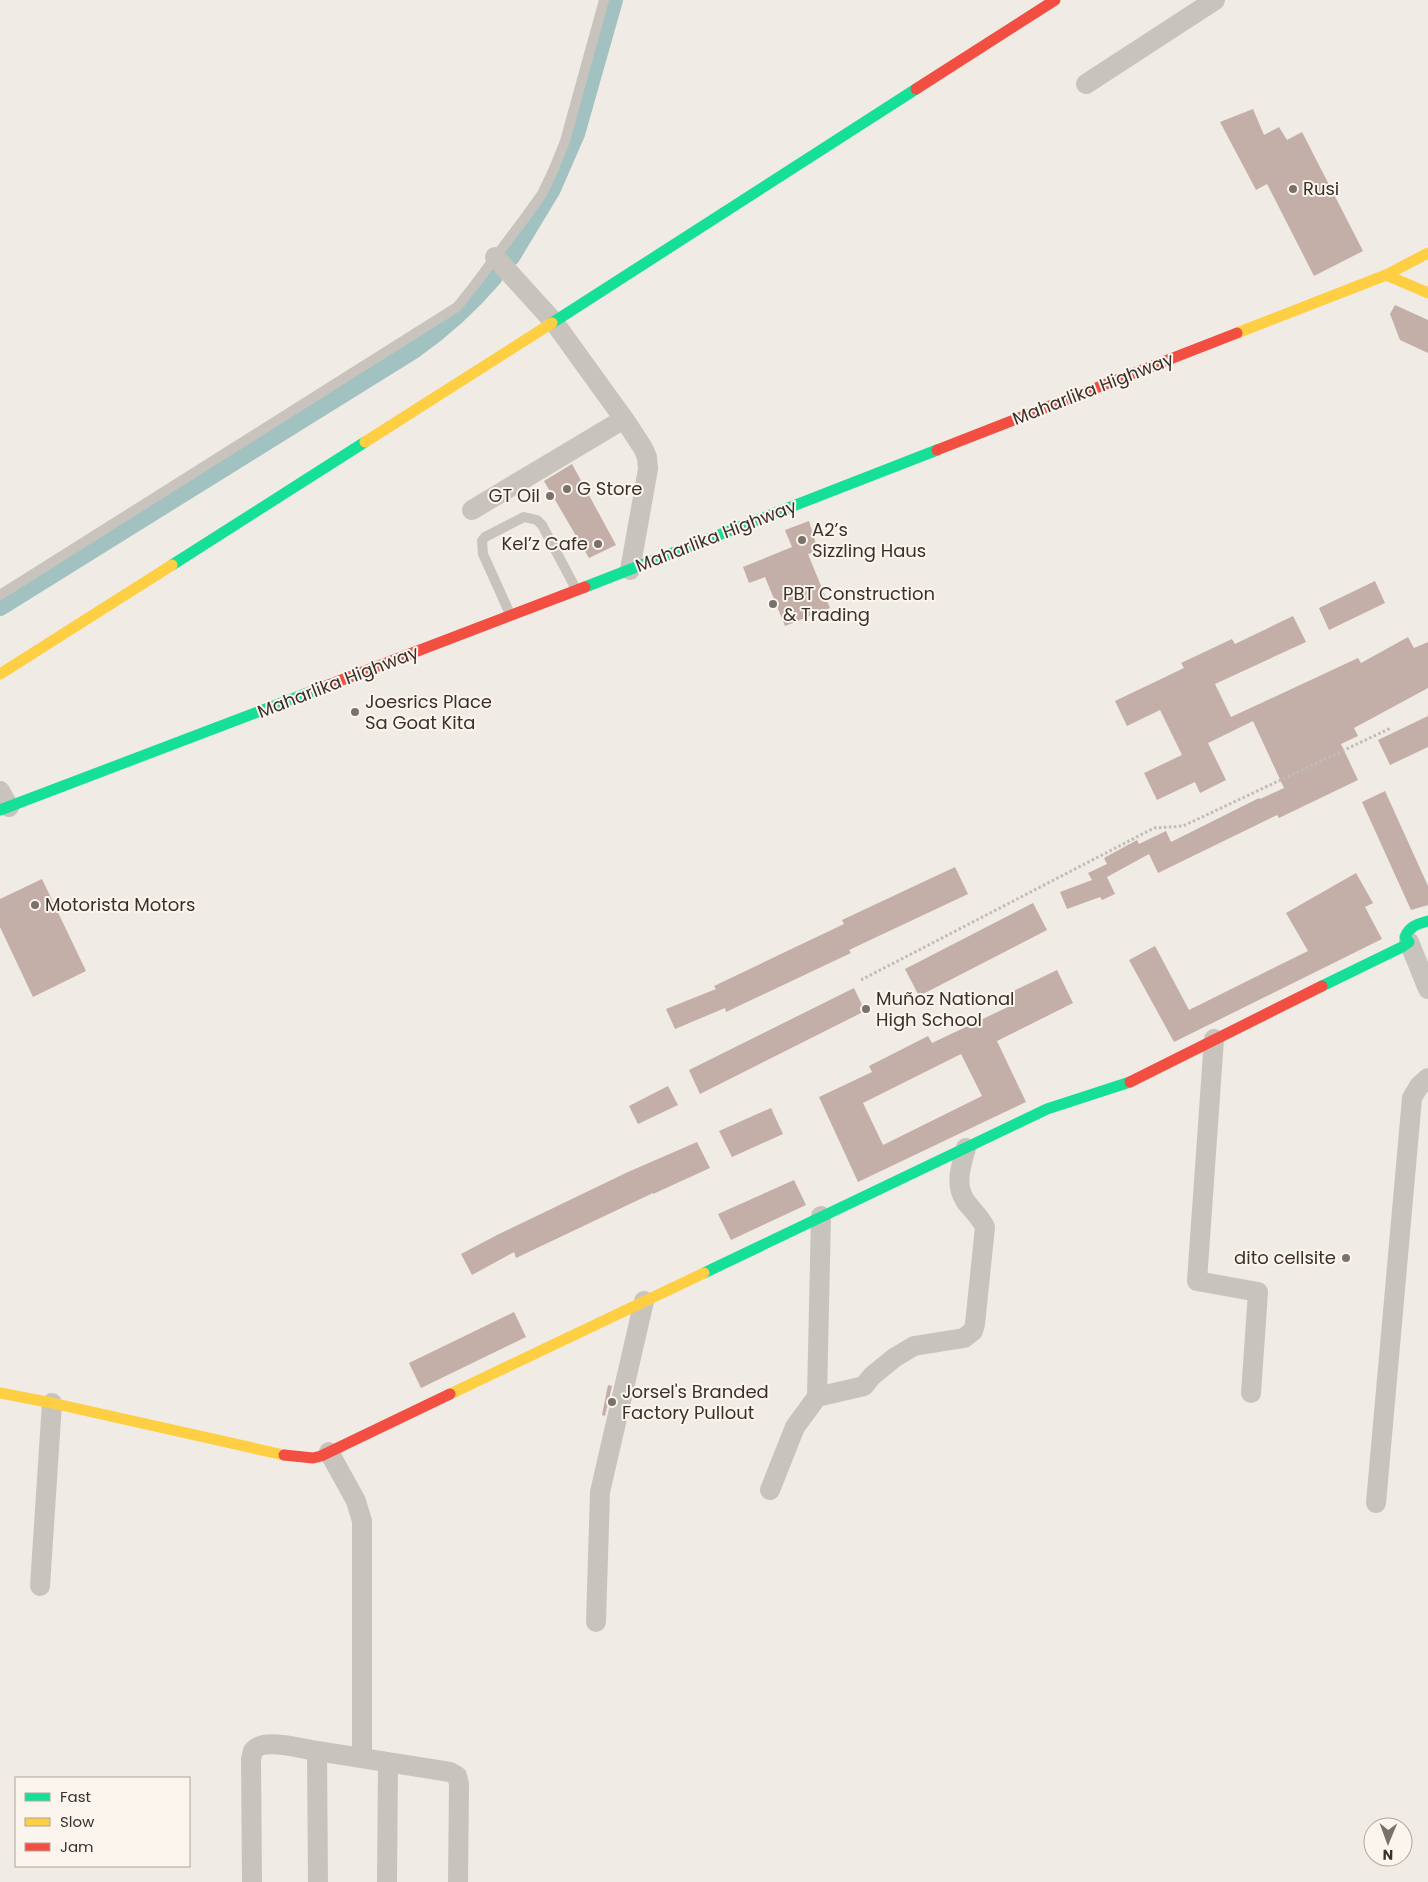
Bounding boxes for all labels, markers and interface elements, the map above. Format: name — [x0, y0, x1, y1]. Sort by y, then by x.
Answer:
place label: Rusi — [1303, 176, 1339, 201]
marker: Rusi — [1287, 183, 1299, 195]
street label: Maharlika Highway — [1009, 346, 1177, 431]
place label: G Store — [577, 476, 642, 501]
place label: GT Oil — [488, 483, 540, 508]
marker: G Store — [561, 483, 573, 495]
marker: GT Oil — [544, 490, 556, 502]
street label: Maharlika Highway — [632, 493, 800, 578]
place label: A2’s Sizzling Haus — [812, 517, 926, 563]
place label: Kel’z Cafe — [502, 531, 588, 556]
marker: A2’s Sizzling Haus — [796, 534, 808, 546]
marker: Kel’z Cafe — [592, 538, 604, 550]
place label: PBT Construction & Trading — [783, 581, 935, 627]
marker: PBT Construction & Trading — [767, 598, 779, 610]
street label: Maharlika Highway — [254, 639, 422, 724]
place label: Joesrics Place Sa Goat Kita — [365, 689, 492, 735]
marker: Joesrics Place Sa Goat Kita — [349, 706, 361, 718]
place label: Motorista Motors — [45, 892, 195, 917]
marker: Motorista Motors — [29, 899, 41, 911]
place label: Muñoz National High School — [876, 986, 1015, 1032]
marker: Muñoz National High School — [860, 1003, 872, 1015]
place label: dito cellsite — [1234, 1245, 1336, 1270]
marker: dito cellsite — [1340, 1252, 1352, 1264]
place label: Jorsel's Branded Factory Pullout — [622, 1379, 769, 1425]
marker: Jorsel's Branded Factory Pullout — [606, 1396, 618, 1408]
legend — [15, 1777, 190, 1867]
text: Fast — [60, 1786, 91, 1807]
text: Slow — [60, 1811, 95, 1832]
north arrow — [1363, 1817, 1413, 1867]
text: Jam — [60, 1836, 94, 1857]
text: N — [1382, 1845, 1393, 1865]

